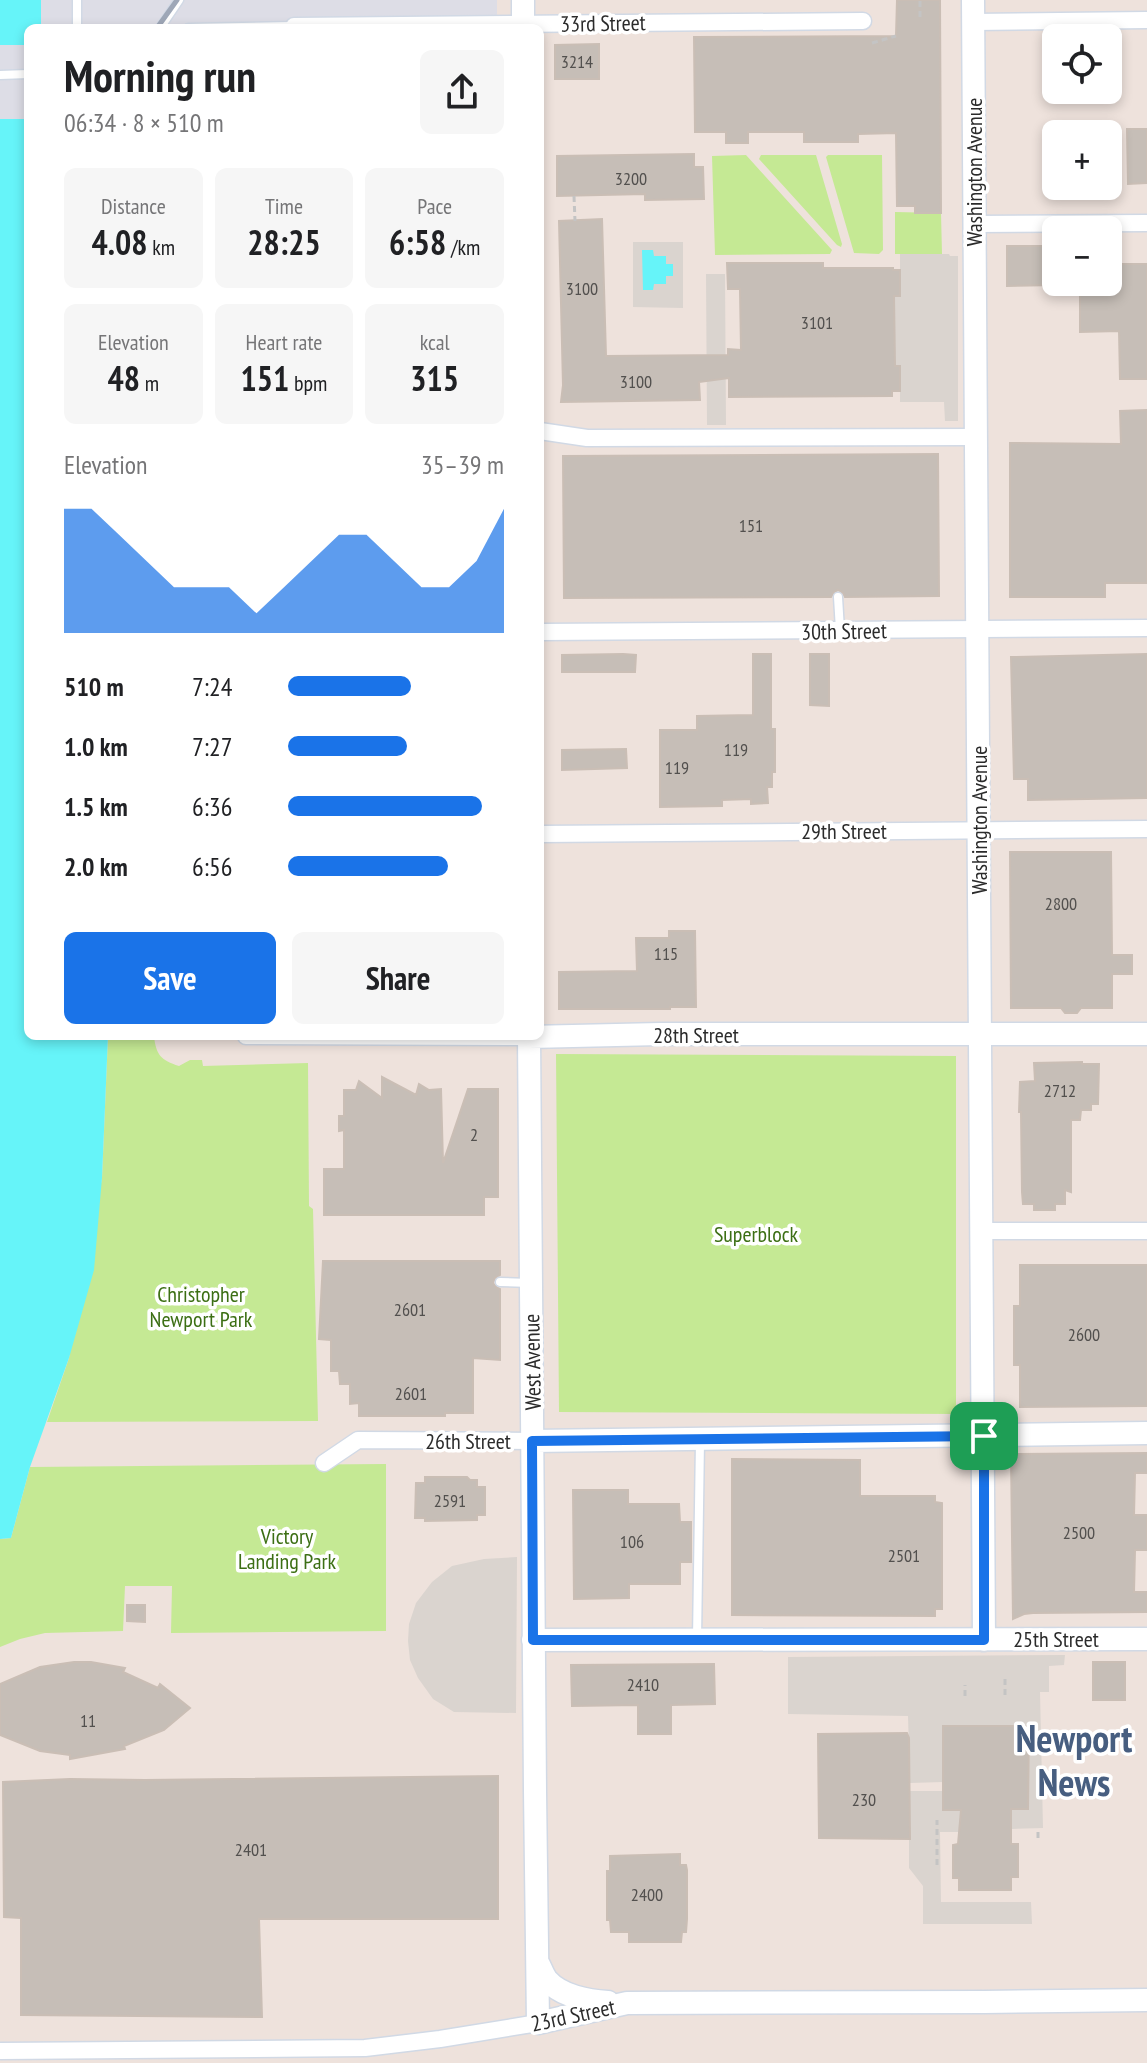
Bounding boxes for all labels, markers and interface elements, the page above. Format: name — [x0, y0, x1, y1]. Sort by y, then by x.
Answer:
street label: 33rd Street — [560, 8, 646, 38]
map controls — [1042, 24, 1122, 296]
button: locate — [1042, 24, 1122, 104]
text: Morning run — [64, 47, 256, 104]
button: share — [420, 50, 504, 134]
house number: 3214 — [561, 50, 593, 73]
street label: Washington Avenue — [960, 98, 988, 246]
text: 06:34 · 8 × 510 m — [64, 106, 224, 139]
button: + — [1042, 120, 1122, 200]
house number: 3200 — [615, 167, 647, 190]
text: Distance — [101, 192, 166, 220]
text: Time — [265, 192, 303, 220]
text: Pace — [417, 192, 452, 220]
button: − — [1042, 216, 1122, 296]
text: 4.08 — [92, 220, 148, 264]
text: 28:25 — [247, 220, 321, 264]
text: 6:58 — [389, 220, 446, 264]
text: km — [148, 233, 175, 261]
text: /km — [446, 233, 480, 261]
house number: 3100 — [566, 277, 598, 300]
house number: 3101 — [801, 311, 833, 334]
text: Elevation — [98, 328, 169, 356]
text: Heart rate — [246, 328, 322, 356]
text: kcal — [420, 328, 450, 356]
text: 48 — [108, 356, 140, 400]
text: 151 — [241, 356, 289, 400]
text: 315 — [410, 356, 459, 400]
text: m — [140, 369, 159, 397]
text: bpm — [289, 369, 327, 397]
house number: 3100 — [620, 370, 652, 393]
text: Elevation — [64, 448, 147, 481]
text: 35–39 m — [421, 448, 504, 481]
house number: 151 — [739, 514, 763, 537]
street label: 30th Street — [801, 616, 887, 646]
text: 510 m — [64, 670, 124, 703]
text: 7:24 — [192, 670, 232, 703]
text: 1.0 km — [64, 730, 128, 763]
text: 7:27 — [192, 730, 232, 763]
house number: 119 — [724, 738, 748, 761]
street label: Washington Avenue — [965, 746, 993, 894]
house number: 119 — [665, 756, 689, 779]
text: 1.5 km — [64, 790, 128, 823]
text: 6:36 — [192, 790, 232, 823]
street label: 29th Street — [801, 817, 887, 845]
text: 2.0 km — [64, 850, 128, 883]
text: 6:56 — [192, 850, 232, 883]
house number: 2800 — [1045, 892, 1077, 915]
button: Save — [64, 932, 276, 1024]
button: Share — [292, 932, 504, 1024]
house number: 115 — [654, 942, 678, 965]
street label: 28th Street — [653, 1021, 739, 1049]
house number: 2712 — [1044, 1079, 1076, 1102]
house number: 2 — [470, 1123, 478, 1146]
park label: Superblock — [714, 1220, 799, 1248]
park label: Christopher Newport Park — [150, 1280, 253, 1333]
house number: 2601 — [394, 1298, 426, 1321]
street label: West Avenue — [517, 1314, 547, 1410]
house number: 2600 — [1068, 1323, 1100, 1346]
house number: 2601 — [395, 1382, 427, 1405]
pin — [950, 1402, 1018, 1470]
icon: arrive — [962, 1414, 1006, 1458]
street label: 26th Street — [425, 1427, 511, 1455]
house number: 2591 — [434, 1489, 466, 1512]
house number: 2500 — [1063, 1521, 1095, 1544]
park label: Victory Landing Park — [238, 1522, 337, 1575]
house number: 106 — [620, 1530, 644, 1553]
house number: 2501 — [888, 1544, 920, 1567]
street label: 25th Street — [1013, 1625, 1099, 1653]
house number: 2410 — [627, 1673, 659, 1696]
house number: 11 — [80, 1709, 96, 1732]
district label: Newport News — [1016, 1713, 1132, 1806]
house number: 230 — [852, 1788, 876, 1811]
house number: 2401 — [235, 1838, 267, 1861]
house number: 2400 — [631, 1883, 663, 1906]
street label: 23rd Street — [528, 1992, 618, 2038]

